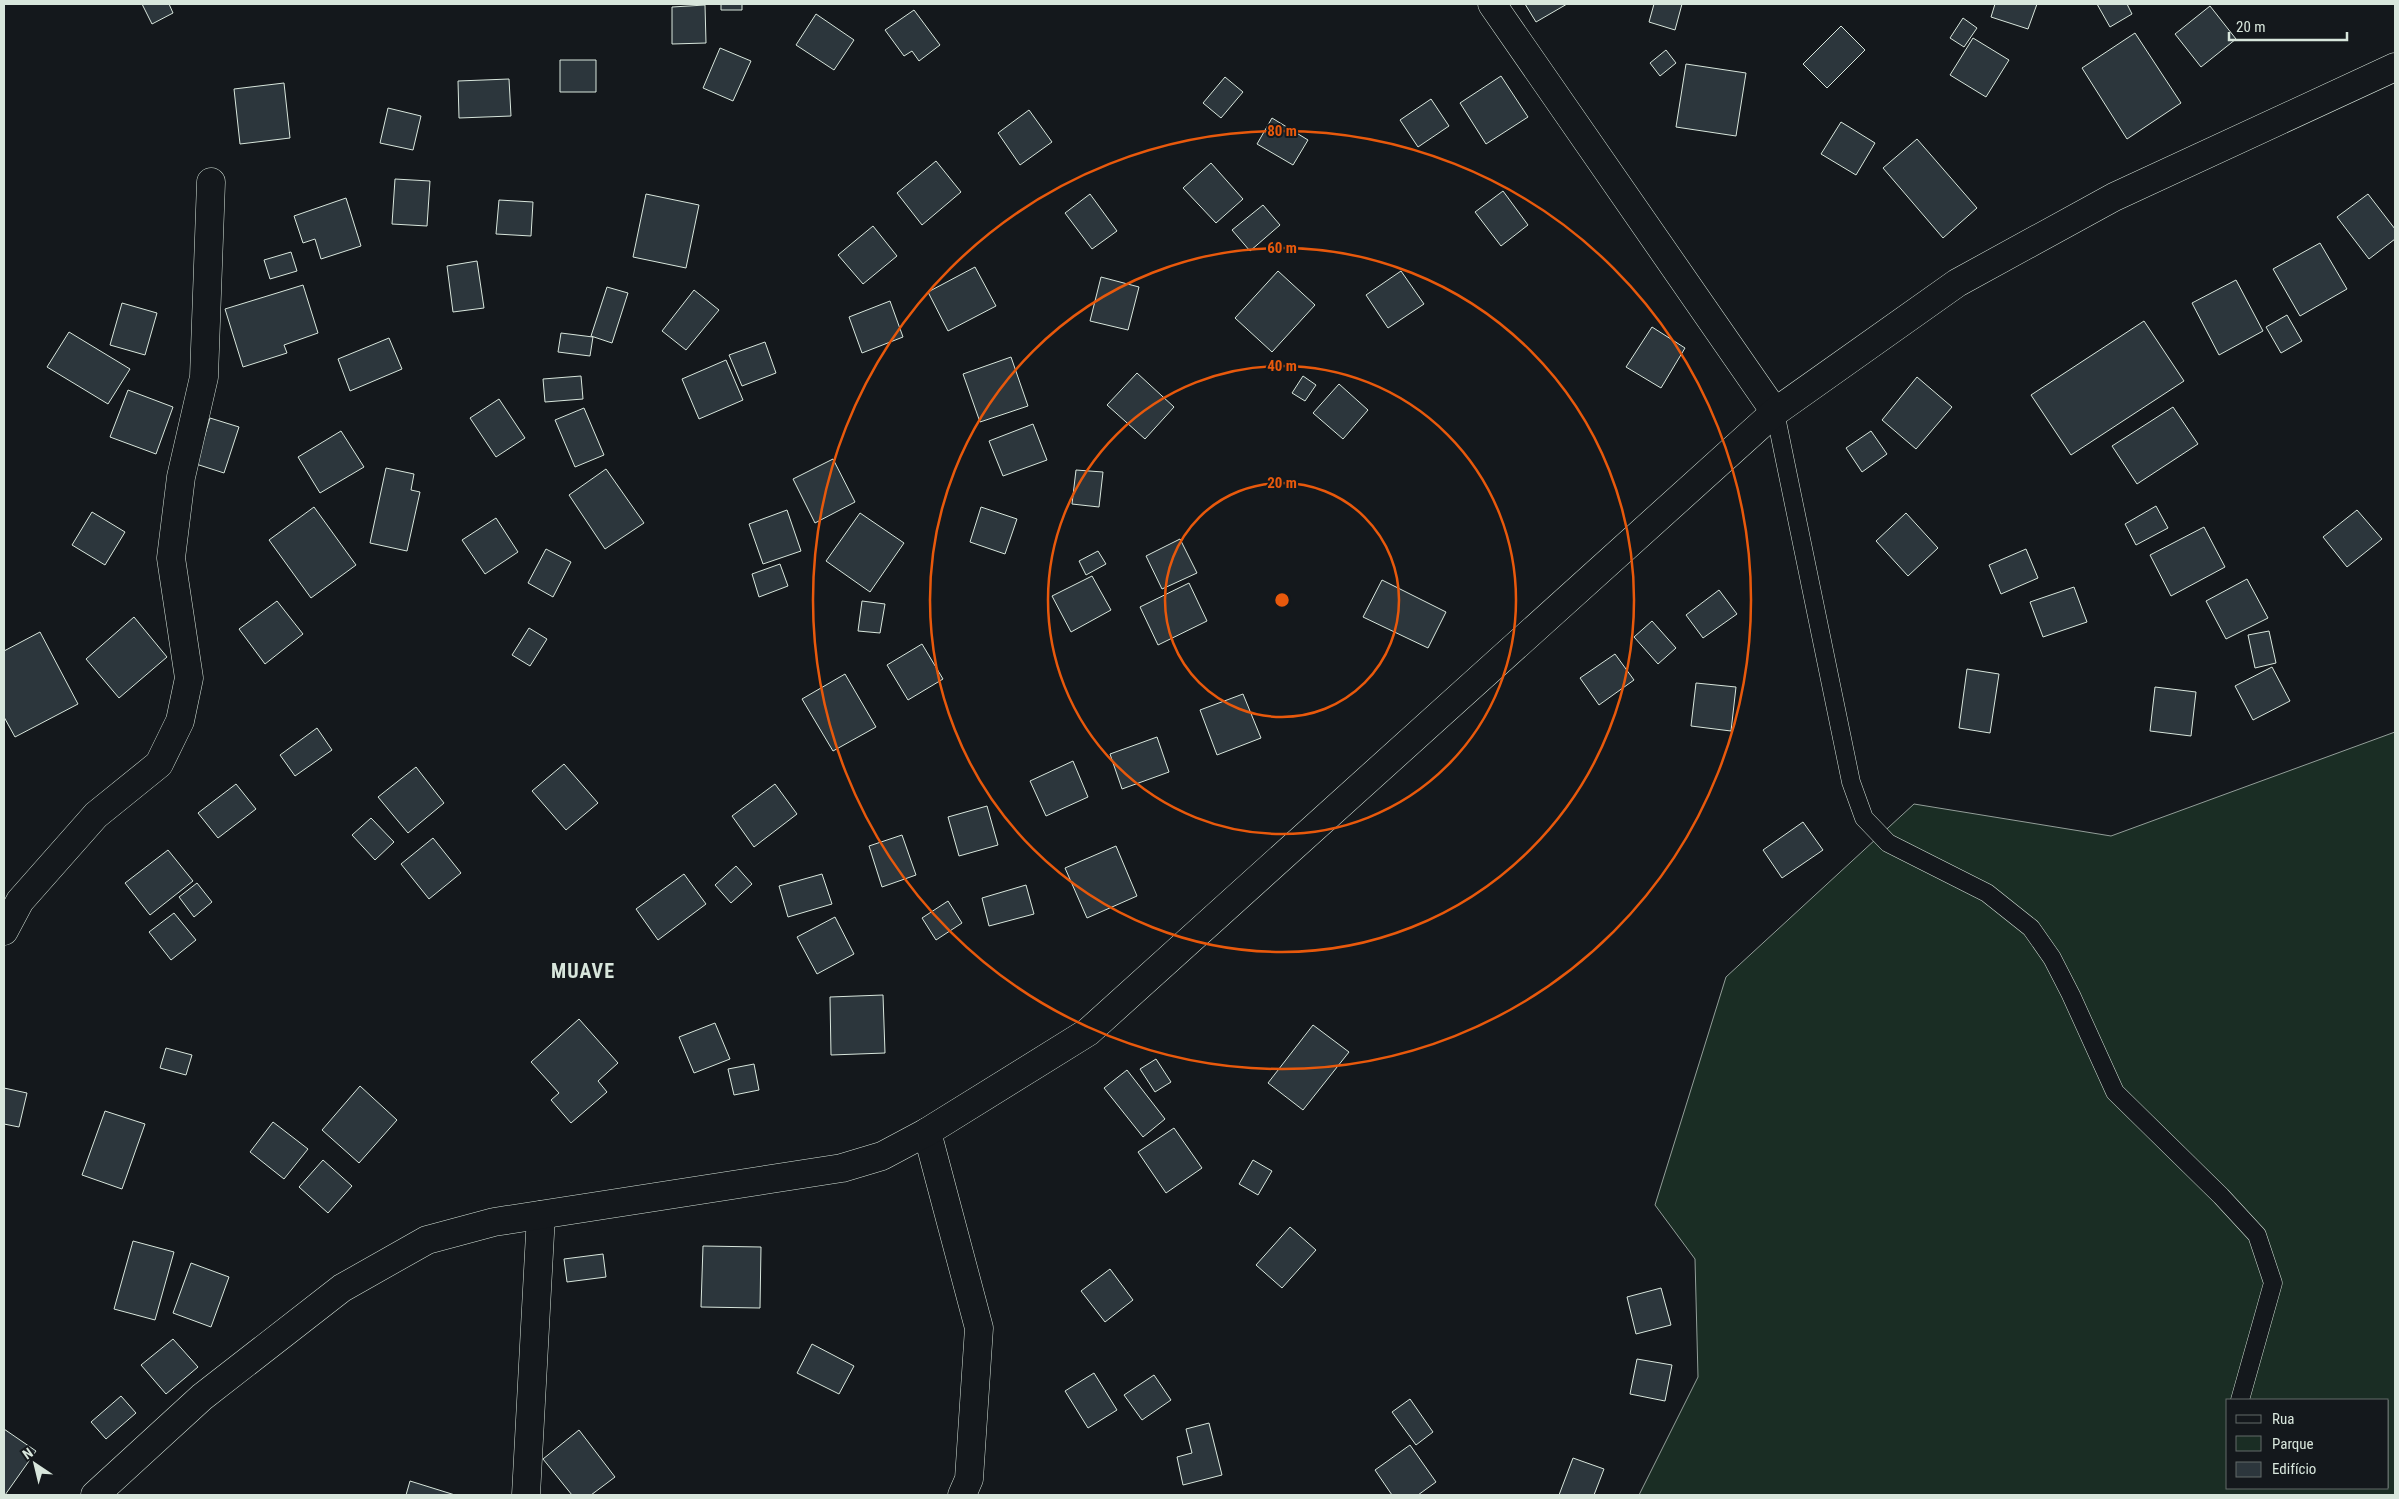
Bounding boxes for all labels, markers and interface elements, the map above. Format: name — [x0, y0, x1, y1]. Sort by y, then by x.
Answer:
scale bar — [2229, 10, 2346, 42]
text: 20 m — [2236, 18, 2266, 36]
text: 80 m — [1267, 122, 1297, 140]
text: 60 m — [1267, 239, 1297, 257]
text: 40 m — [1267, 357, 1297, 375]
text: 20 m — [1267, 474, 1297, 492]
centre of rings — [1273, 591, 1291, 609]
district label: MUAVE — [551, 959, 615, 983]
legend — [2226, 1399, 2389, 1489]
text: Rua — [2272, 1410, 2294, 1428]
text: Parque — [2272, 1435, 2314, 1453]
north arrow — [10, 1439, 60, 1489]
text: N — [19, 1444, 36, 1462]
text: Edifício — [2272, 1460, 2316, 1478]

